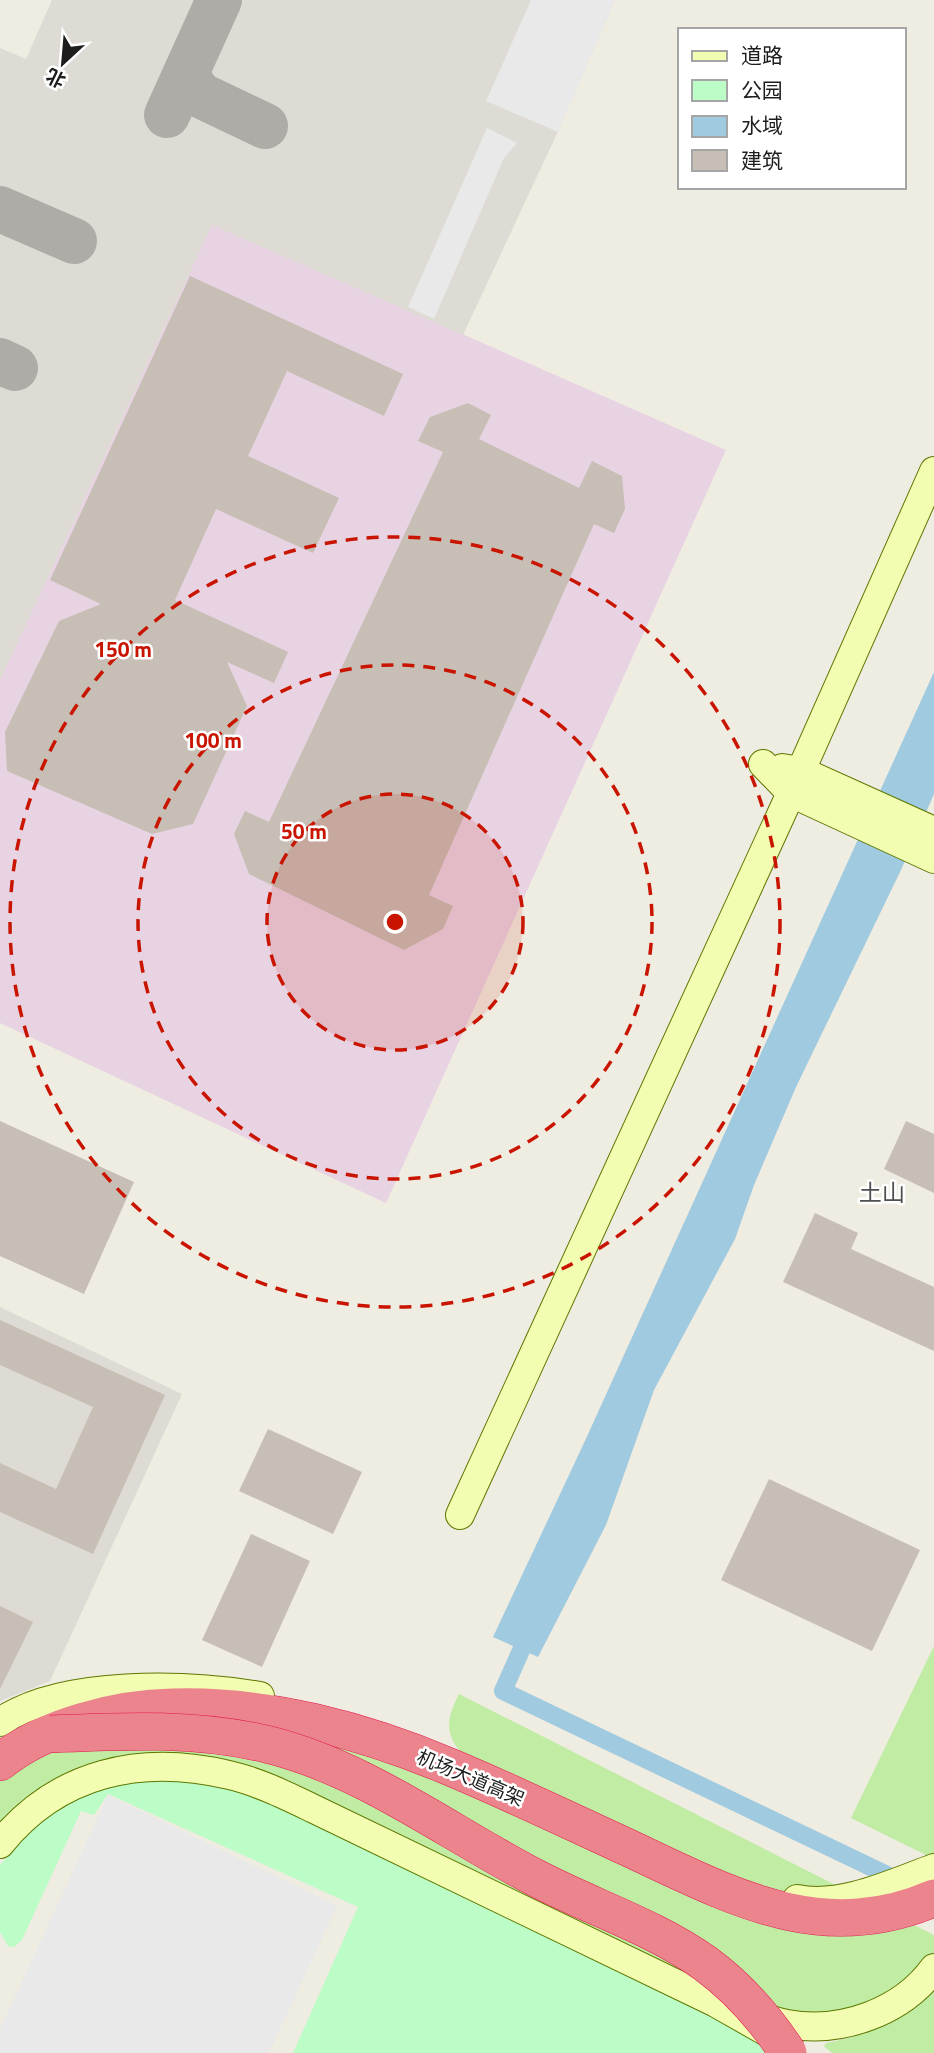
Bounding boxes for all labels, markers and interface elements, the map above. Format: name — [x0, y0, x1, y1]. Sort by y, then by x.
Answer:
north arrow — [28, 28, 98, 98]
legend — [678, 28, 906, 189]
text: 道路 — [741, 39, 783, 71]
text: 北 — [40, 62, 70, 96]
text: 公园 — [741, 74, 783, 106]
text: 水域 — [741, 109, 783, 141]
text: 建筑 — [741, 144, 783, 176]
text: 150 m — [94, 633, 152, 665]
text: 100 m — [184, 724, 242, 756]
text: 50 m — [281, 815, 327, 847]
centre of rings — [383, 910, 407, 934]
district label: 土山 — [859, 1175, 905, 1210]
street label: 机场大道高架 — [413, 1741, 529, 1813]

